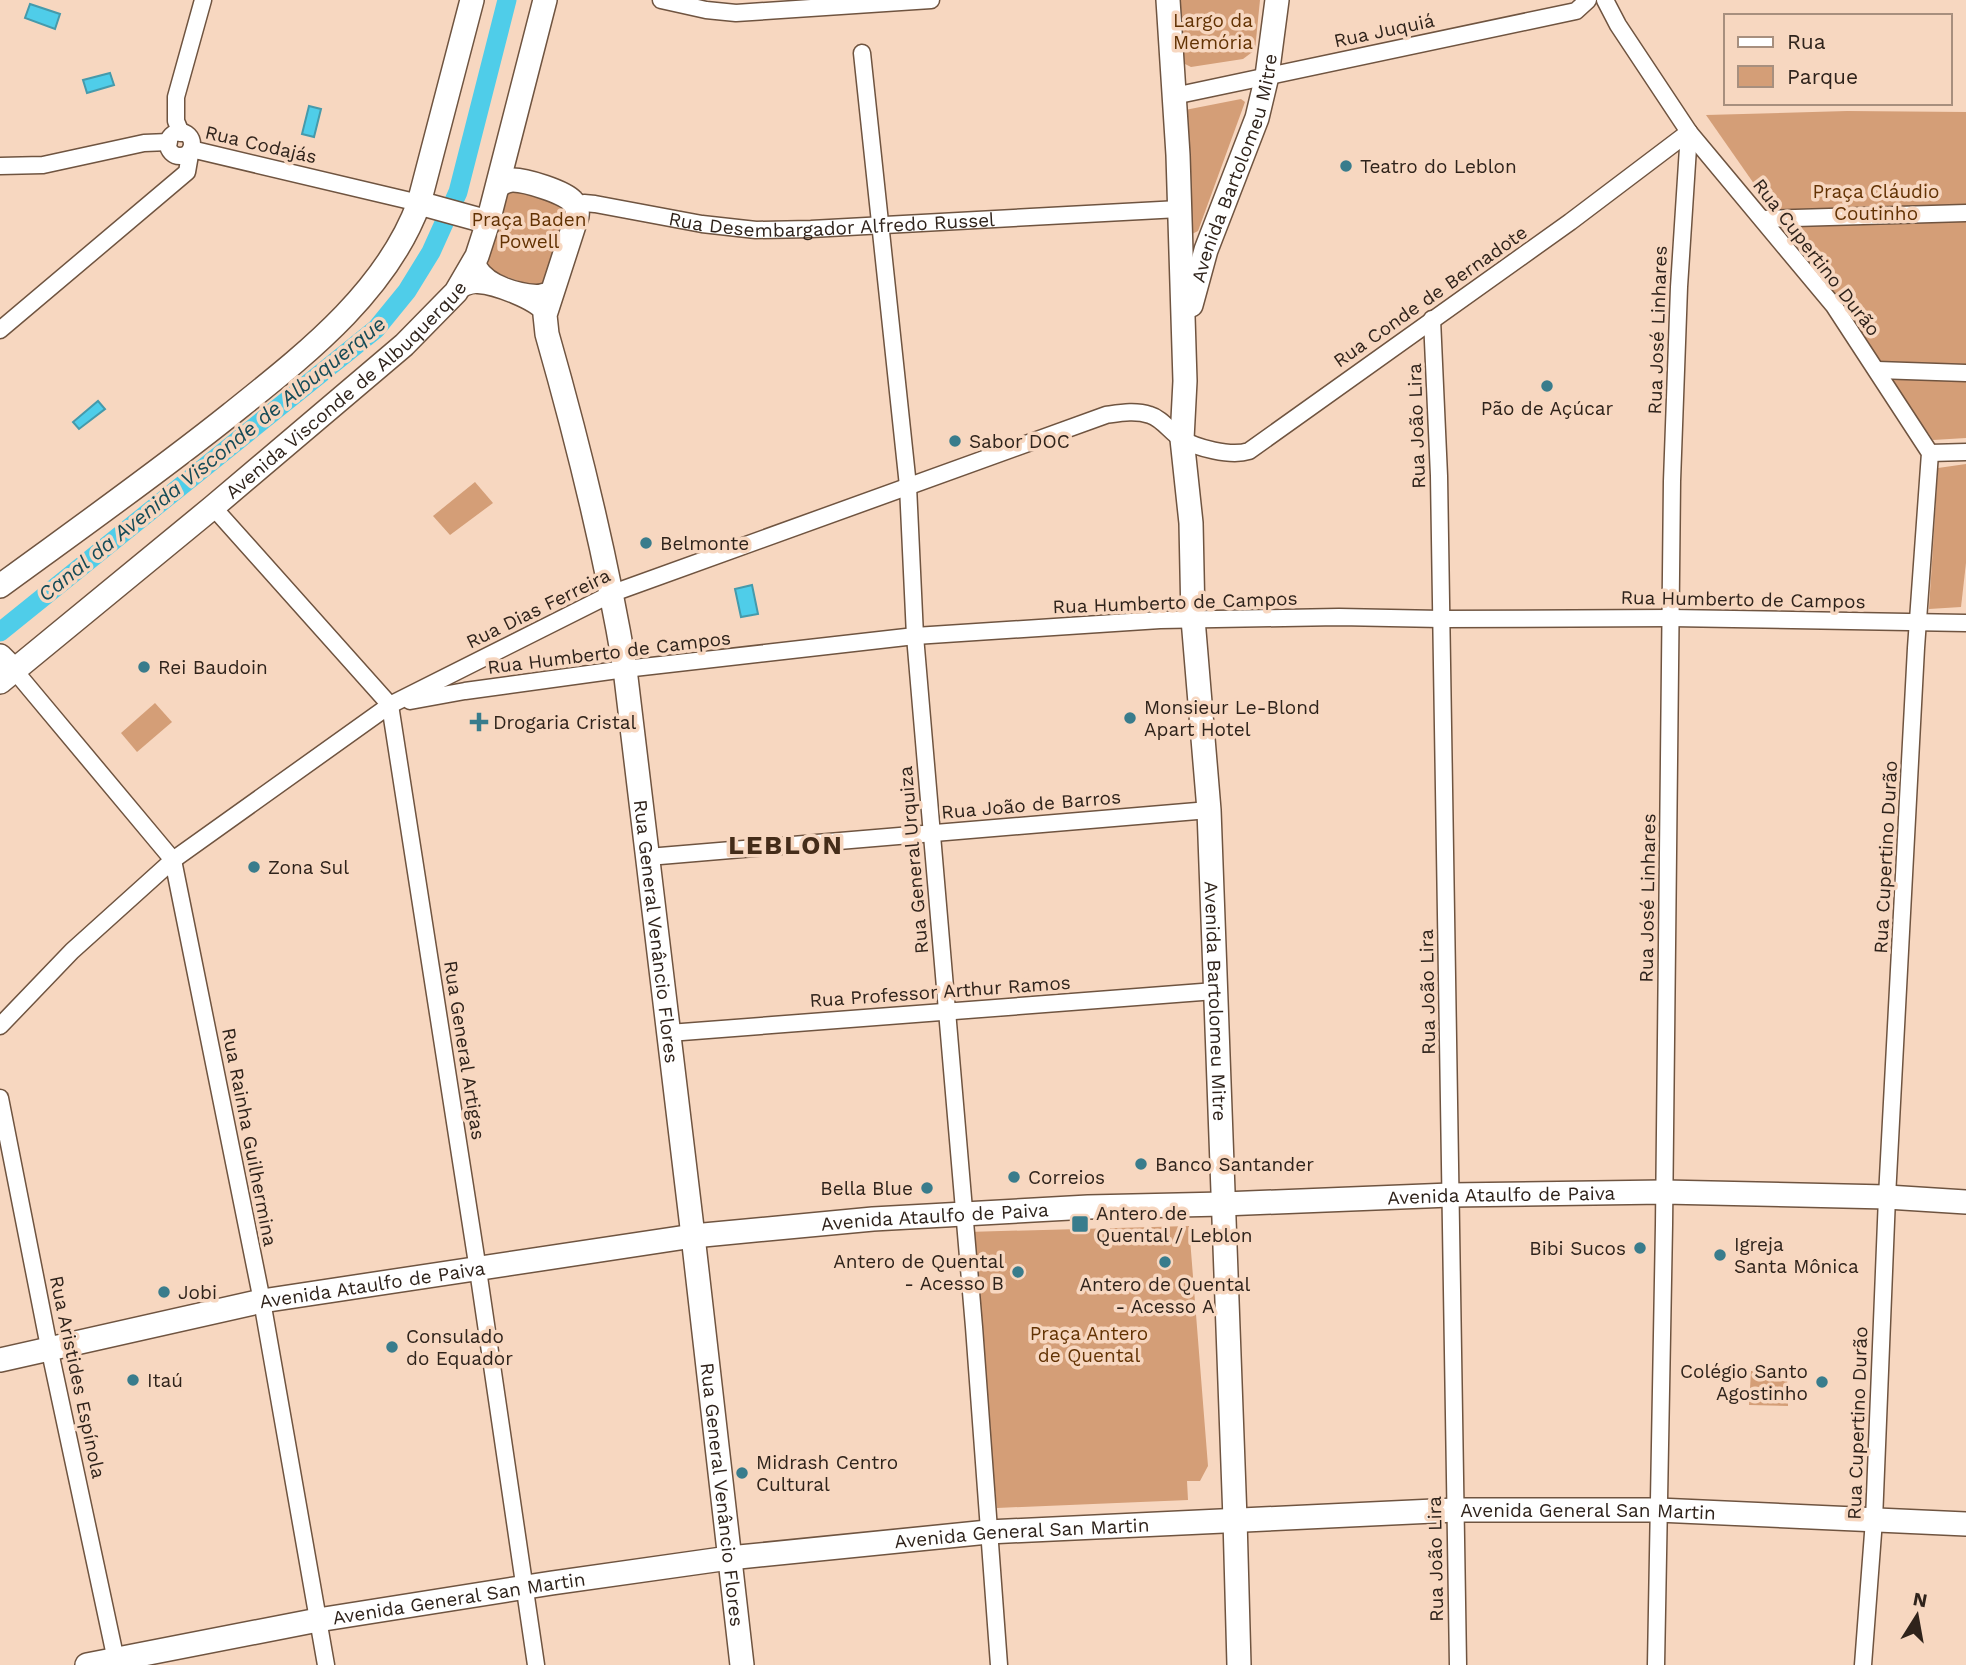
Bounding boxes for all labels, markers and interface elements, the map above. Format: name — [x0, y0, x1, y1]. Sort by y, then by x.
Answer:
park label: Largo da Memória — [1173, 9, 1253, 54]
street label: Rua Juquiá — [1332, 9, 1437, 52]
legend — [1724, 14, 1952, 105]
text: Rua — [1787, 29, 1826, 54]
street label: Avenida Bartolomeu Mitre — [1187, 52, 1282, 285]
text: Parque — [1787, 64, 1858, 89]
street label: Rua Codajás — [203, 120, 319, 169]
place label: Teatro do Leblon — [1360, 155, 1517, 178]
marker: Teatro do Leblon — [1338, 158, 1354, 174]
street label: Rua Cupertino Durão — [1748, 174, 1885, 341]
park label: Praça Cláudio Coutinho — [1813, 180, 1939, 225]
street label: Rua Desembargador Alfredo Russel — [667, 207, 996, 242]
park label: Praça Baden Powell — [471, 208, 587, 253]
street label: Rua Conde de Bernadote — [1329, 221, 1532, 372]
street label: Rua José Linhares — [1643, 245, 1672, 415]
street label: Avenida Visconde de Albuquerque — [221, 277, 472, 504]
water label: Canal da Avenida Visconde de Albuquerque — [33, 311, 390, 607]
street label: Rua João Lira — [1403, 362, 1430, 489]
marker: Pão de Açúcar — [1539, 378, 1555, 394]
place label: Pão de Açúcar — [1481, 397, 1614, 420]
place label: Sabor DOC — [969, 430, 1070, 453]
marker: Sabor DOC — [947, 433, 963, 449]
place label: Belmonte — [660, 532, 749, 555]
marker: Belmonte — [638, 535, 654, 551]
street label: Rua Dias Ferreira — [462, 563, 614, 653]
street label: Rua Humberto de Campos — [1620, 586, 1866, 613]
street label: Rua Humberto de Campos — [1052, 587, 1298, 618]
street label: Rua Humberto de Campos — [486, 626, 732, 679]
place label: Rei Baudoin — [158, 656, 268, 679]
marker: Rei Baudoin — [136, 659, 152, 675]
place label: Monsieur Le-Blond Apart Hotel — [1144, 696, 1320, 741]
marker: Monsieur Le-Blond Apart Hotel — [1122, 710, 1138, 726]
place label: Drogaria Cristal — [493, 711, 636, 734]
marker: Drogaria Cristal — [471, 714, 487, 730]
street label: Rua Cupertino Durão — [1869, 760, 1902, 954]
street label: Rua General Urquiza — [894, 765, 933, 955]
street label: Rua João de Barros — [940, 785, 1122, 824]
street label: Rua General Venâncio Flores — [629, 798, 683, 1065]
street label: Rua José Linhares — [1635, 813, 1660, 983]
district label: LEBLON — [728, 830, 844, 860]
place label: Zona Sul — [268, 856, 349, 879]
marker: Zona Sul — [246, 859, 262, 875]
street label: Avenida Bartolomeu Mitre — [1200, 881, 1231, 1122]
street label: Rua João Lira — [1415, 929, 1440, 1055]
street label: Rua General Artigas — [439, 959, 490, 1141]
street label: Rua Professor Arthur Ramos — [809, 971, 1071, 1012]
street label: Rua Rainha Guilhermina — [217, 1026, 282, 1249]
place label: Banco Santander — [1155, 1153, 1314, 1176]
marker: Banco Santander — [1133, 1156, 1149, 1172]
place label: Correios — [1028, 1166, 1105, 1189]
marker: Correios — [1006, 1169, 1022, 1185]
place label: Bella Blue — [820, 1177, 913, 1200]
marker: Bella Blue — [919, 1180, 935, 1196]
street label: Avenida Ataulfo de Paiva — [1387, 1182, 1616, 1209]
street label: Avenida Ataulfo de Paiva — [820, 1198, 1049, 1236]
place label: Antero de Quental / Leblon — [1096, 1202, 1253, 1247]
marker: Antero de Quental / Leblon — [1070, 1214, 1090, 1234]
place label: Igreja Santa Mônica — [1734, 1233, 1859, 1278]
place label: Bibi Sucos — [1529, 1237, 1626, 1260]
marker: Bibi Sucos — [1632, 1240, 1648, 1256]
marker: Igreja Santa Mônica — [1712, 1247, 1728, 1263]
place label: Antero de Quental - Acesso B — [833, 1250, 1004, 1295]
marker: Antero de Quental - Acesso A — [1157, 1254, 1173, 1270]
street label: Avenida Ataulfo de Paiva — [258, 1256, 487, 1313]
marker: Antero de Quental - Acesso B — [1010, 1264, 1026, 1280]
place label: Antero de Quental - Acesso A — [1080, 1273, 1251, 1318]
street label: Rua Aristides Espínola — [45, 1274, 110, 1481]
place label: Jobi — [178, 1281, 217, 1304]
marker: Jobi — [156, 1284, 172, 1300]
park label: Praça Antero de Quental — [1030, 1322, 1148, 1367]
place label: Consulado do Equador — [406, 1325, 513, 1370]
street label: Rua Cupertino Durão — [1843, 1326, 1872, 1520]
marker: Consulado do Equador — [384, 1339, 400, 1355]
place label: Colégio Santo Agostinho — [1680, 1360, 1808, 1405]
street label: Rua General Venâncio Flores — [696, 1362, 749, 1628]
place label: Itaú — [147, 1369, 183, 1392]
marker: Itaú — [125, 1372, 141, 1388]
marker: Colégio Santo Agostinho — [1814, 1374, 1830, 1390]
place label: Midrash Centro Cultural — [756, 1451, 898, 1496]
marker: Midrash Centro Cultural — [734, 1465, 750, 1481]
street label: Rua João Lira — [1423, 1496, 1448, 1622]
street label: Avenida General San Martin — [1460, 1499, 1716, 1525]
street label: Avenida General San Martin — [893, 1513, 1150, 1553]
street label: Avenida General San Martin — [331, 1567, 587, 1630]
north arrow — [1882, 1581, 1952, 1651]
text: N — [1911, 1587, 1929, 1612]

